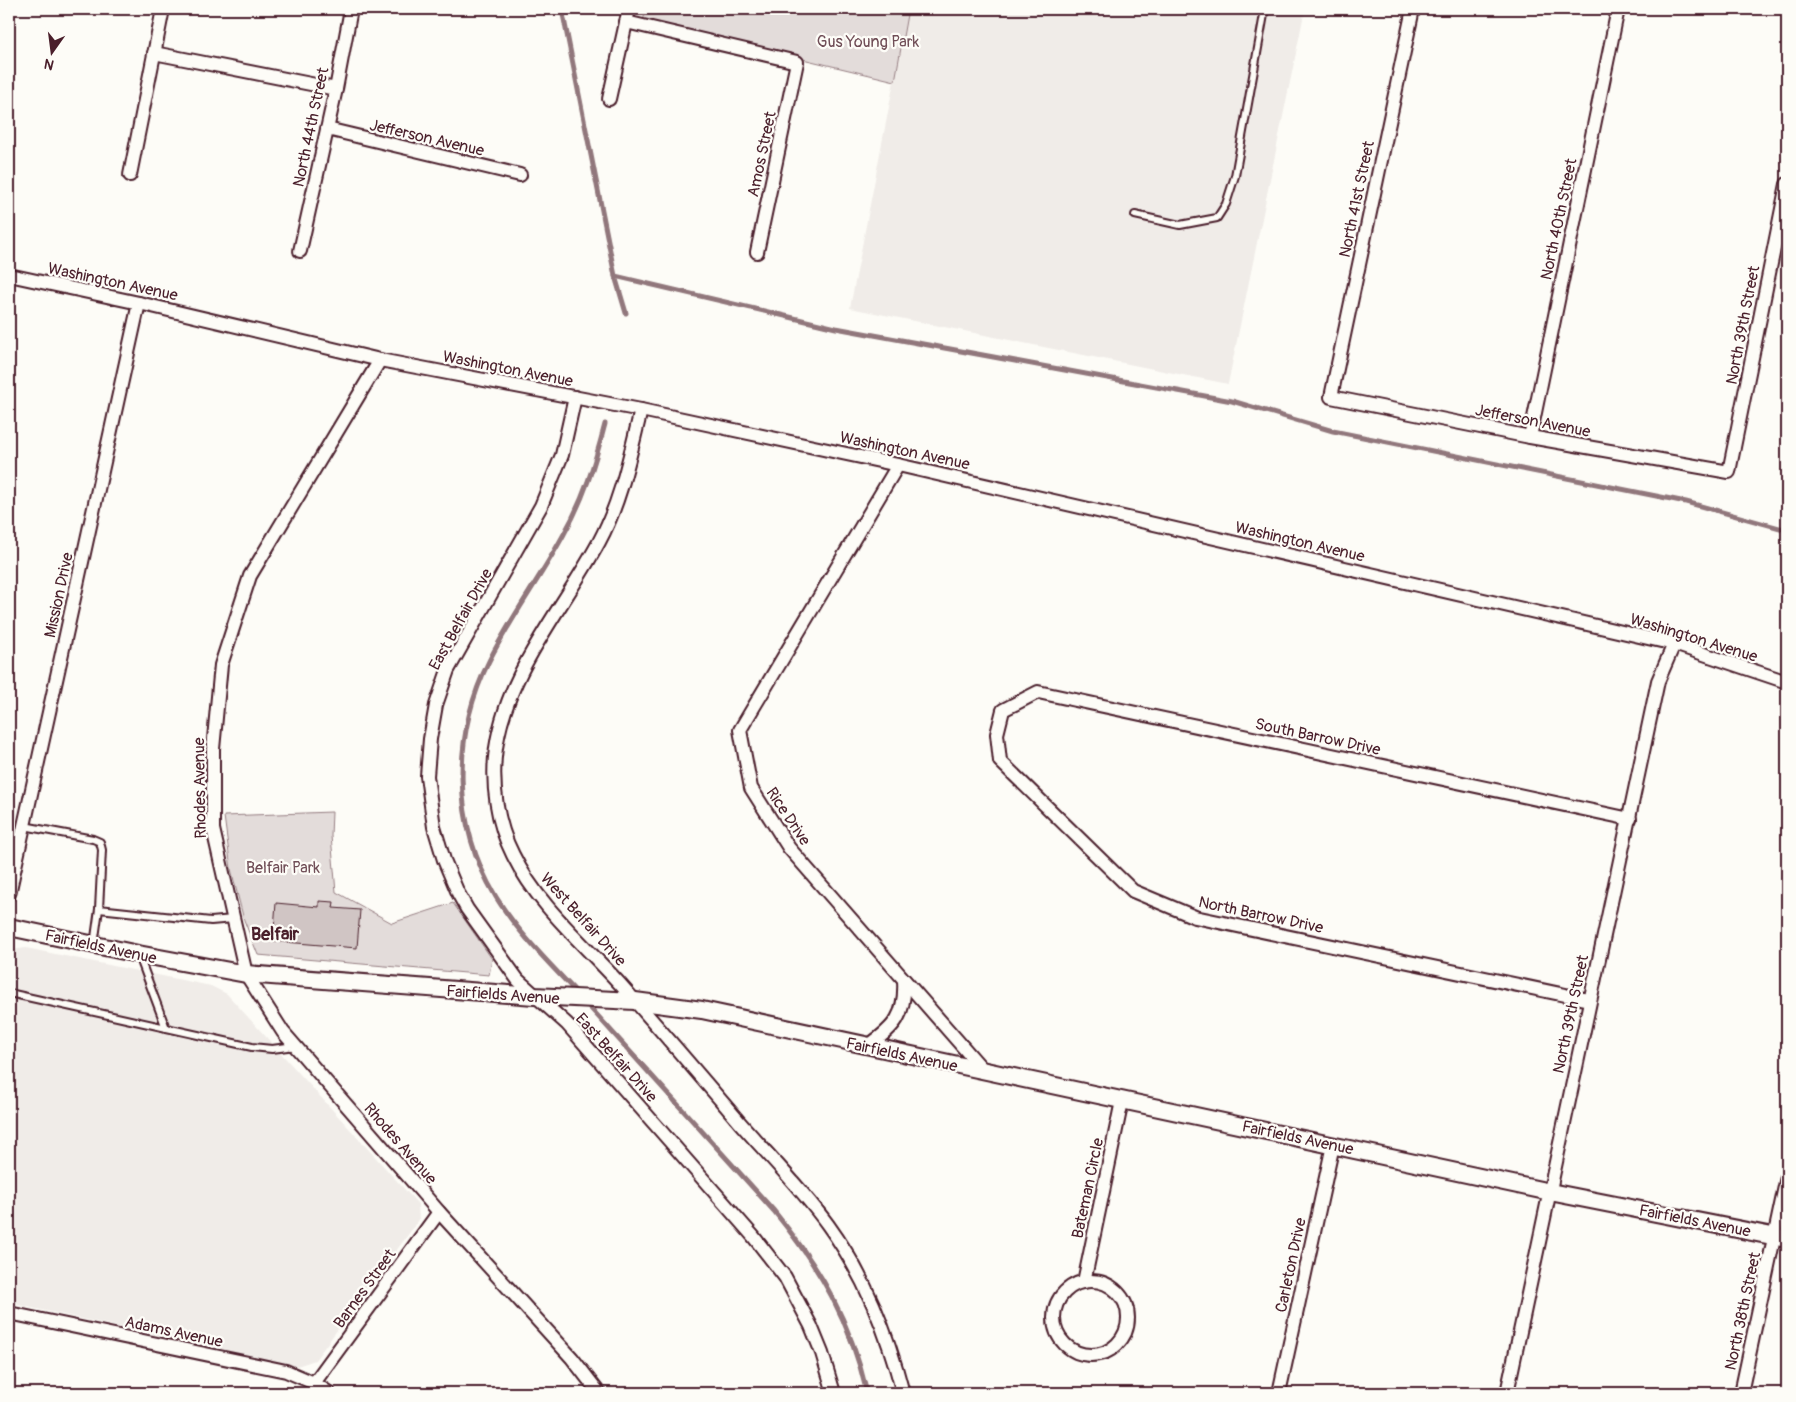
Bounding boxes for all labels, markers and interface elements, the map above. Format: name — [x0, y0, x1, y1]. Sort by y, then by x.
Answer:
north arrow — [28, 28, 78, 78]
park label: Gus Young Park — [817, 32, 920, 52]
text: N — [42, 55, 56, 74]
street label: North 44th Street — [289, 65, 334, 189]
street label: Amos Street — [743, 109, 781, 199]
street label: Jefferson Avenue — [368, 115, 486, 161]
street label: North 41st Street — [1335, 139, 1379, 259]
street label: North 40th Street — [1536, 156, 1582, 282]
street label: Washington Avenue — [46, 258, 180, 306]
street label: North 39th Street — [1722, 264, 1764, 386]
street label: Washington Avenue — [441, 347, 575, 391]
street label: Jefferson Avenue — [1474, 400, 1592, 442]
street label: Washington Avenue — [838, 427, 972, 475]
street label: Washington Avenue — [1233, 517, 1367, 567]
street label: Mission Drive — [40, 551, 78, 640]
street label: East Belfair Drive — [425, 565, 497, 674]
street label: Washington Avenue — [1628, 609, 1760, 667]
street label: South Barrow Drive — [1253, 714, 1383, 760]
street label: Rhodes Avenue — [189, 737, 211, 839]
street label: Rice Drive — [761, 784, 815, 850]
park label: Belfair Park — [246, 858, 320, 878]
street label: West Belfair Drive — [536, 869, 631, 971]
street label: North Barrow Drive — [1197, 892, 1325, 938]
district label: Belfair — [251, 923, 300, 946]
street label: Fairfields Avenue — [43, 925, 158, 969]
street label: North 39th Street — [1549, 953, 1593, 1075]
street label: Fairfields Avenue — [446, 981, 560, 1009]
street label: East Belfair Drive — [571, 1009, 662, 1106]
street label: Fairfields Avenue — [844, 1033, 959, 1077]
street label: Rhodes Avenue — [360, 1099, 441, 1188]
street label: Fairfields Avenue — [1240, 1116, 1355, 1160]
street label: Bateman Circle — [1068, 1136, 1108, 1240]
street label: Fairfields Avenue — [1637, 1200, 1752, 1242]
street label: Carleton Drive — [1271, 1216, 1311, 1314]
street label: Barnes Street — [329, 1245, 401, 1332]
street label: North 38th Street — [1721, 1250, 1765, 1372]
street label: Adams Avenue — [123, 1312, 225, 1352]

